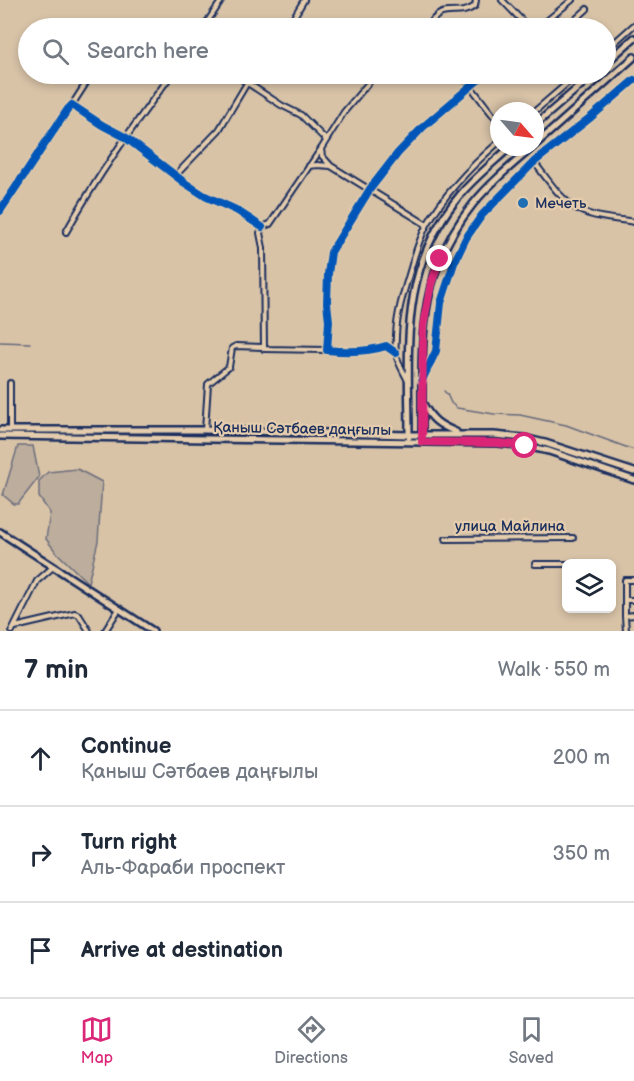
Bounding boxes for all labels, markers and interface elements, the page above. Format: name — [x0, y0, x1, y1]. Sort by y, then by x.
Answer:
search box — [18, 18, 616, 84]
icon: search — [39, 35, 72, 68]
text: Search here — [87, 38, 209, 65]
north arrow — [490, 102, 544, 156]
place label: Мечеть — [535, 194, 587, 213]
marker: Мечеть — [516, 196, 530, 210]
route end — [426, 245, 452, 271]
street label: Қаныш Сәтбаев даңғылы — [213, 418, 391, 440]
route start — [511, 432, 537, 458]
street label: улица Майлина — [455, 517, 565, 536]
map controls — [562, 559, 616, 613]
button: layers — [562, 559, 616, 613]
text: 7 min — [24, 655, 88, 686]
text: Walk · 550 m — [498, 658, 610, 682]
text: Continue — [81, 733, 171, 760]
icon: ahead — [24, 742, 57, 775]
text: 200 m — [553, 746, 610, 770]
text: Қаныш Сәтбаев даңғылы — [81, 760, 318, 784]
text: Turn right — [81, 829, 177, 856]
icon: right — [24, 838, 57, 871]
text: 350 m — [553, 842, 610, 866]
text: Аль-Фараби проспект — [81, 856, 285, 880]
icon: arrive — [24, 934, 57, 967]
text: Arrive at destination — [81, 937, 283, 964]
tab: Map — [80, 1013, 113, 1068]
tab: Directions — [274, 1013, 348, 1068]
tab: Saved — [509, 1013, 554, 1068]

